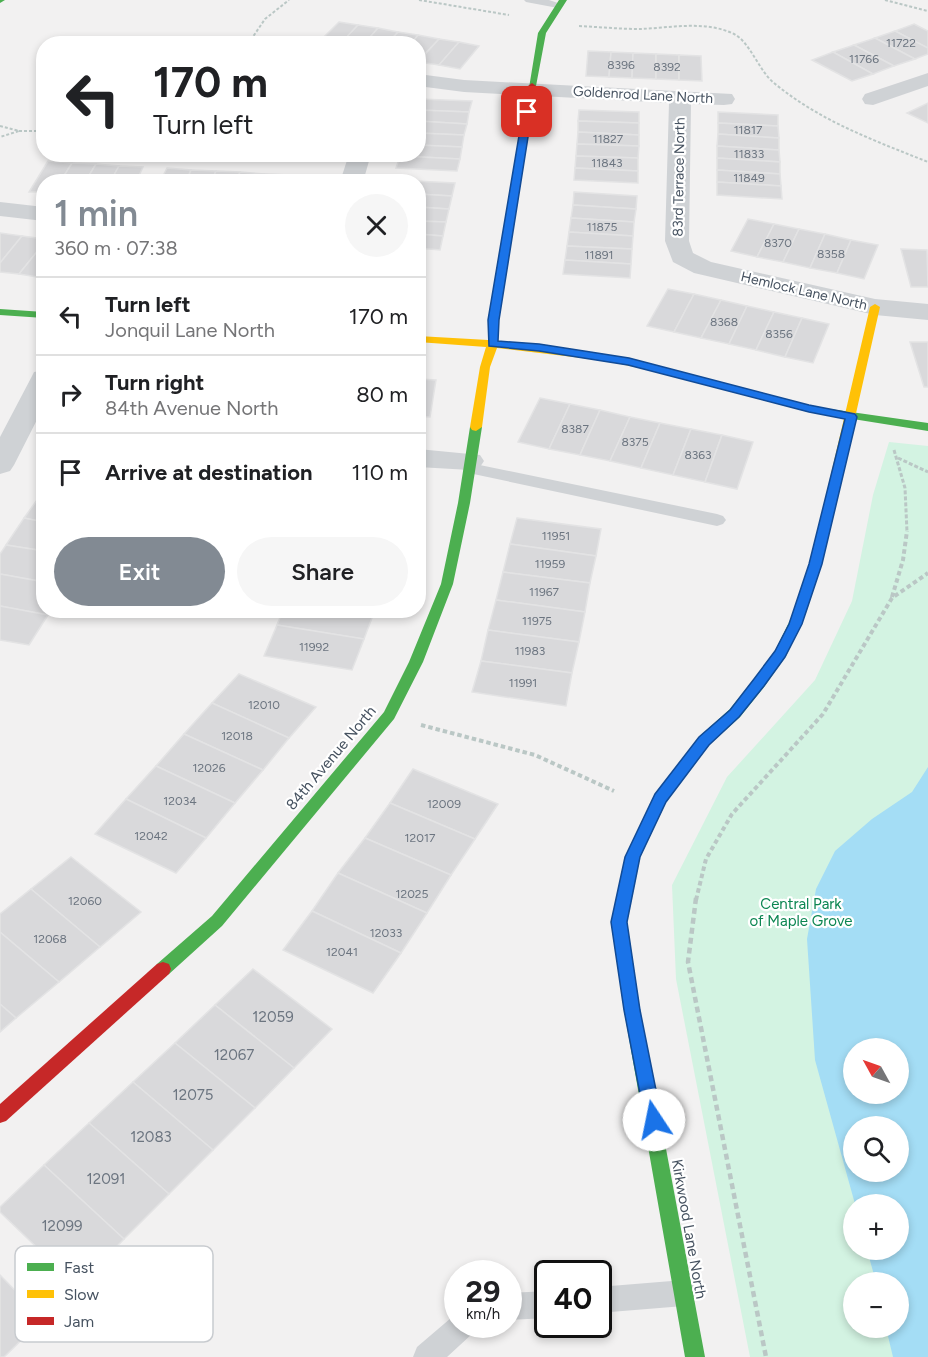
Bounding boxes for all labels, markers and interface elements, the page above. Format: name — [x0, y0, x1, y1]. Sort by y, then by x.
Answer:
house number: 11722 — [886, 36, 916, 50]
house number: 11766 — [849, 52, 879, 66]
text: 170 m — [153, 57, 268, 108]
house number: 8396 — [607, 58, 635, 72]
icon: left — [54, 60, 132, 138]
house number: 8392 — [653, 60, 681, 74]
street label: Goldenrod Lane North — [573, 83, 714, 107]
pin — [501, 86, 552, 137]
icon: arrive — [510, 95, 543, 128]
text: Turn left — [153, 108, 253, 141]
street label: 83rd Terrace North — [669, 117, 689, 237]
house number: 11817 — [734, 123, 763, 137]
house number: 11827 — [593, 132, 624, 146]
house number: 11833 — [734, 147, 764, 161]
house number: 11843 — [591, 156, 623, 170]
house number: 11849 — [733, 171, 765, 185]
text: 1 min — [54, 192, 138, 235]
button: close — [345, 194, 408, 257]
house number: 11875 — [587, 220, 617, 234]
text: 360 m · 07:38 — [54, 236, 178, 260]
house number: 8370 — [764, 236, 792, 250]
house number: 8358 — [817, 247, 845, 261]
house number: 11891 — [584, 248, 614, 262]
street label: Hemlock Lane North — [739, 268, 869, 314]
text: Turn left — [105, 291, 191, 318]
icon: left — [54, 300, 87, 333]
text: 170 m — [349, 303, 408, 330]
house number: 8368 — [710, 315, 738, 329]
text: Jonquil Lane North — [105, 318, 275, 342]
house number: 8356 — [765, 327, 793, 341]
text: Turn right — [105, 369, 204, 396]
icon: right — [54, 378, 87, 411]
text: 80 m — [356, 381, 408, 408]
text: 84th Avenue North — [105, 396, 279, 420]
house number: 8387 — [561, 422, 589, 436]
house number: 8375 — [621, 435, 649, 449]
house number: 8363 — [684, 448, 712, 462]
icon: arrive — [54, 456, 87, 489]
text: Arrive at destination — [105, 459, 313, 486]
text: 110 m — [352, 459, 408, 486]
house number: 11951 — [542, 529, 570, 543]
button: Exit — [54, 537, 225, 606]
button: Share — [237, 537, 408, 606]
house number: 11959 — [535, 557, 565, 571]
house number: 11967 — [529, 585, 560, 599]
house number: 11975 — [522, 614, 552, 628]
house number: 11992 — [299, 640, 329, 654]
house number: 11983 — [515, 644, 545, 658]
house number: 11991 — [509, 676, 537, 690]
house number: 12010 — [248, 698, 280, 712]
street label: 84th Avenue North — [282, 702, 380, 814]
house number: 12018 — [221, 729, 253, 743]
house number: 12026 — [193, 761, 226, 775]
house number: 12034 — [163, 794, 197, 808]
house number: 12009 — [427, 797, 461, 811]
house number: 12042 — [134, 829, 168, 843]
house number: 12017 — [405, 831, 436, 845]
house number: 12025 — [396, 887, 429, 901]
house number: 12060 — [68, 894, 102, 908]
park label: Central Park of Maple Grove — [749, 895, 853, 930]
house number: 12033 — [370, 926, 402, 940]
house number: 12068 — [33, 932, 67, 946]
house number: 12041 — [326, 945, 358, 959]
house number: 12059 — [252, 1008, 294, 1026]
north arrow — [843, 1038, 909, 1104]
map controls — [843, 1038, 909, 1338]
house number: 12067 — [214, 1046, 254, 1064]
house number: 12075 — [173, 1086, 213, 1104]
position arrow — [622, 1088, 686, 1152]
button: search — [843, 1116, 909, 1182]
house number: 12083 — [130, 1128, 172, 1146]
street label: Kirkwood Lane North — [668, 1158, 710, 1300]
house number: 12091 — [87, 1170, 125, 1188]
button: + — [843, 1194, 909, 1260]
house number: 12099 — [41, 1217, 83, 1235]
legend — [15, 1246, 213, 1342]
text: Fast — [64, 1258, 94, 1277]
speed limit sign: 40 — [534, 1260, 612, 1338]
button: − — [843, 1272, 909, 1338]
text: 29 — [466, 1273, 500, 1310]
text: Slow — [64, 1285, 99, 1304]
text: km/h — [466, 1305, 500, 1323]
text: Jam — [64, 1312, 94, 1331]

